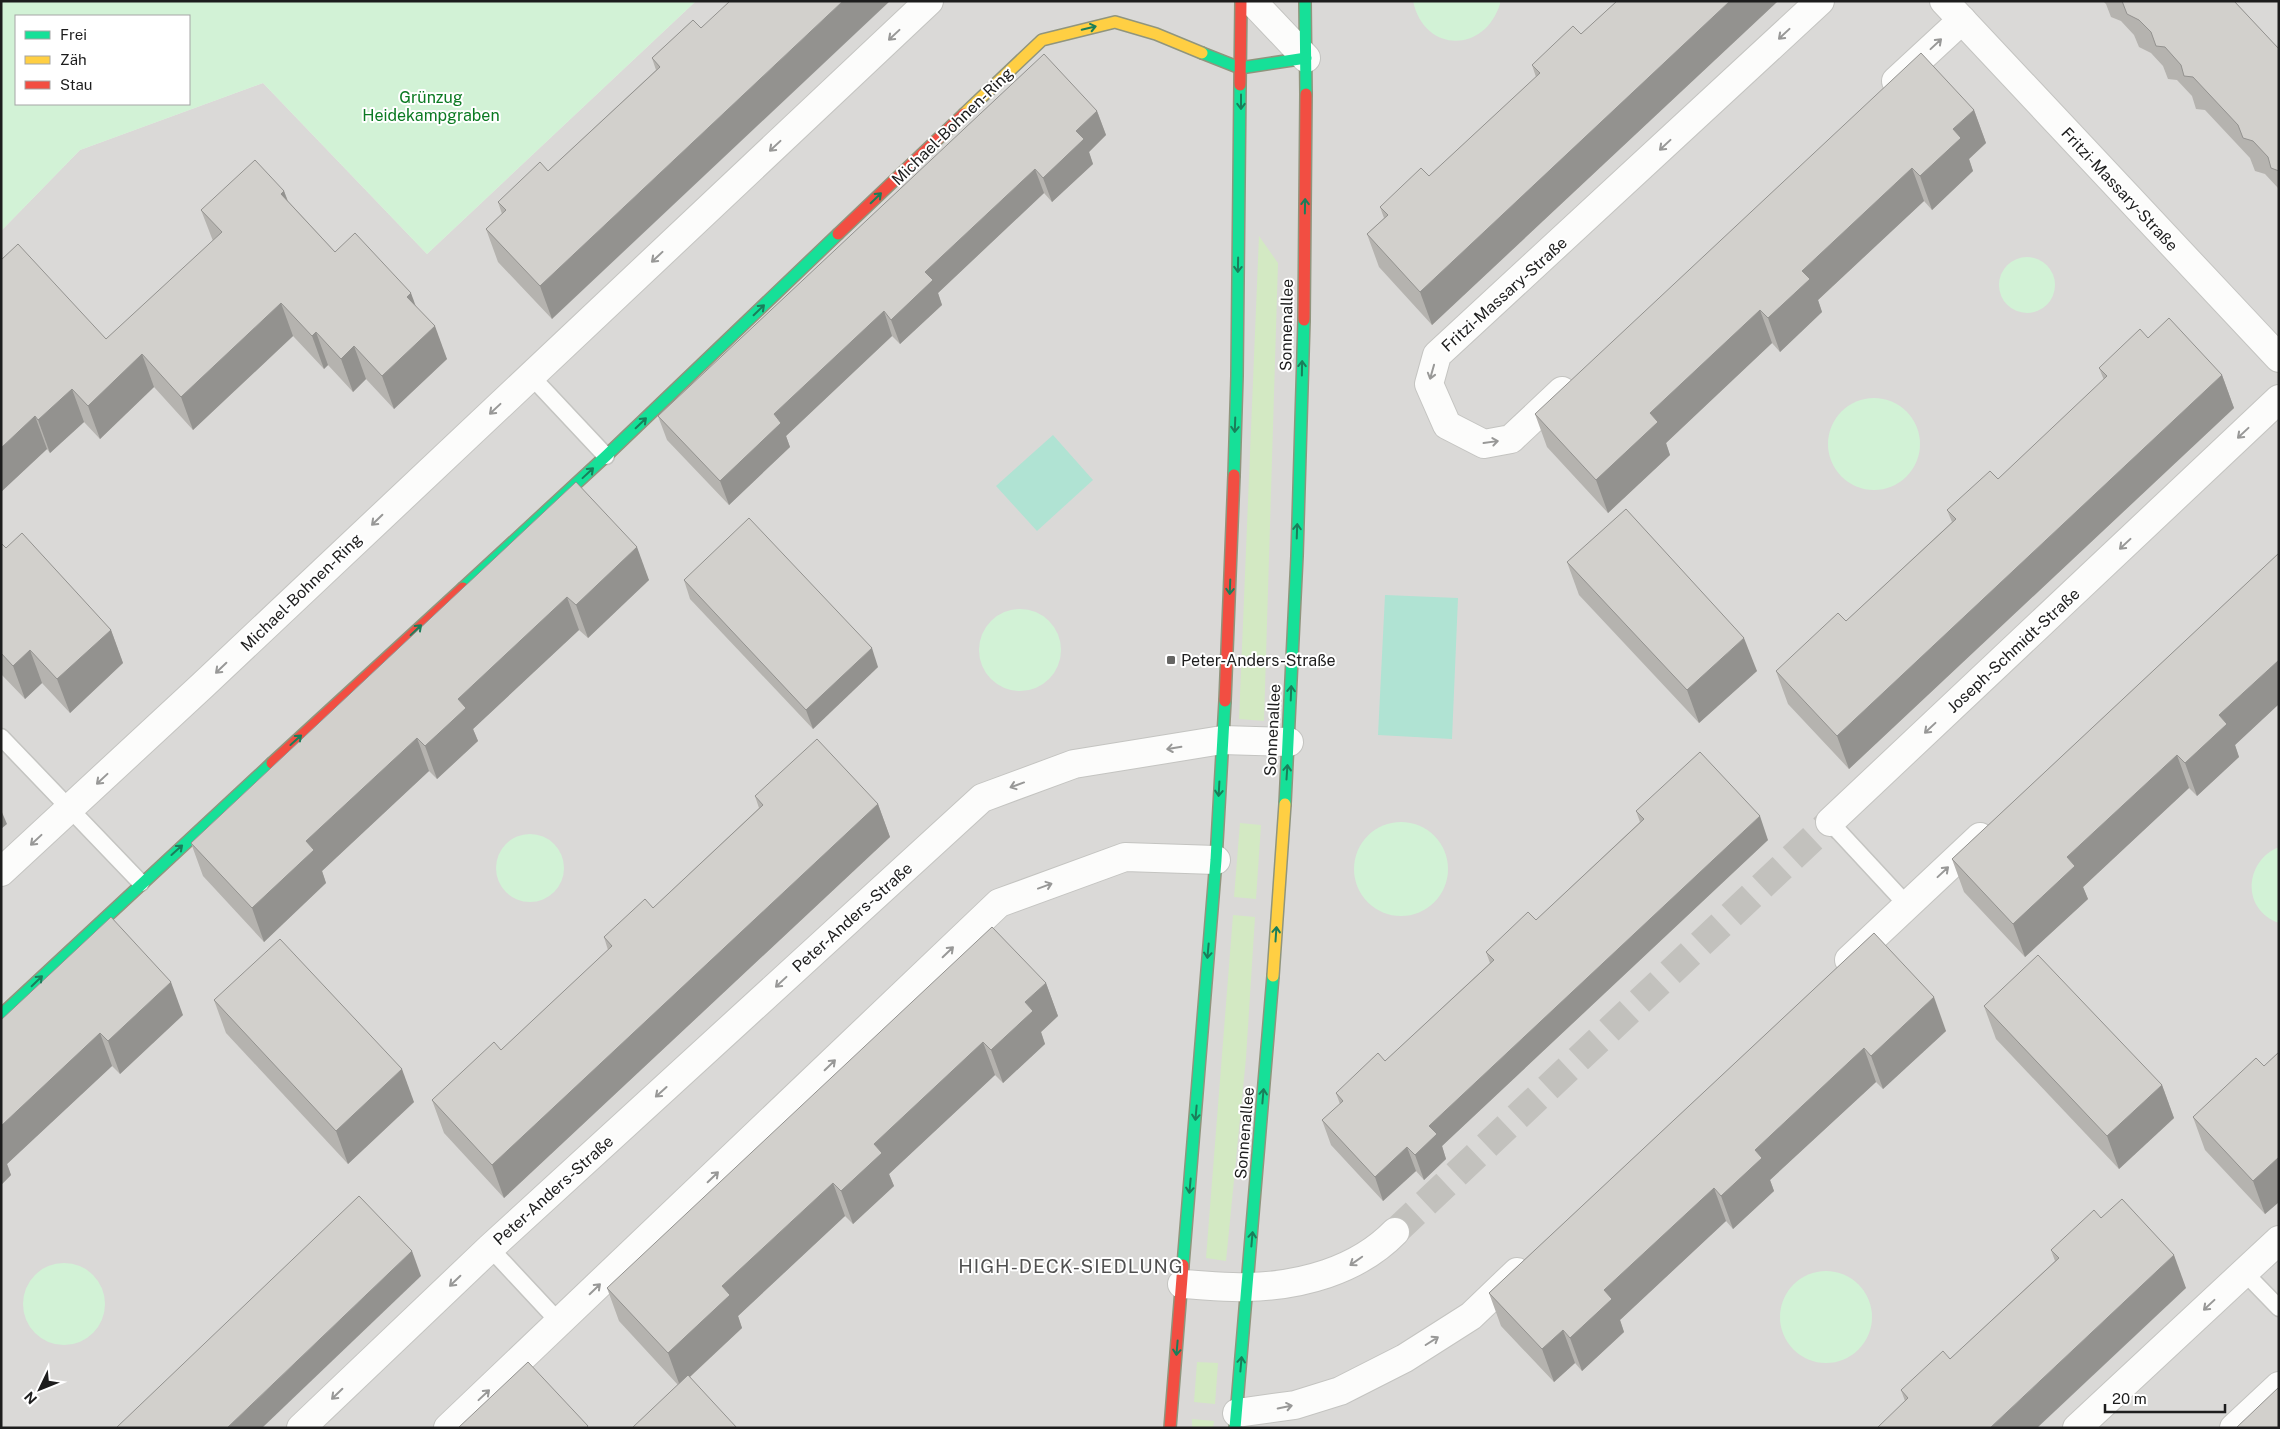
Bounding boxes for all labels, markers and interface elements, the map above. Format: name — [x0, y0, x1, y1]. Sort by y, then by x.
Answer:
legend — [15, 15, 190, 105]
one-way arrow — [1080, 23, 1096, 32]
text: Frei — [60, 26, 87, 43]
one-way arrow — [1778, 28, 1791, 40]
one-way arrow — [887, 29, 900, 41]
one-way arrow — [1930, 38, 1943, 50]
text: Zäh — [60, 51, 87, 68]
street label: Michael-Bohnen-Ring — [888, 64, 1017, 189]
text: Stau — [60, 76, 93, 93]
park label: Grünzug Heidekampgraben — [362, 88, 500, 125]
one-way arrow — [1236, 94, 1246, 110]
street label: Fritzi-Massary-Straße — [2057, 124, 2182, 255]
one-way arrow — [1659, 139, 1672, 151]
one-way arrow — [769, 140, 781, 152]
one-way arrow — [870, 192, 882, 204]
one-way arrow — [1300, 198, 1310, 214]
street label: Fritzi-Massary-Straße — [1438, 233, 1571, 356]
one-way arrow — [650, 251, 663, 263]
one-way arrow — [1234, 257, 1243, 273]
street label: Sonnenallee — [1276, 279, 1297, 371]
one-way arrow — [752, 304, 765, 316]
one-way arrow — [1297, 360, 1306, 376]
one-way arrow — [1426, 364, 1436, 380]
one-way arrow — [489, 403, 501, 415]
one-way arrow — [635, 416, 647, 429]
one-way arrow — [1231, 416, 1240, 432]
one-way arrow — [2237, 427, 2250, 439]
one-way arrow — [1483, 437, 1499, 447]
one-way arrow — [581, 467, 594, 479]
one-way arrow — [370, 514, 383, 526]
one-way arrow — [1293, 523, 1302, 539]
street label: Michael-Bohnen-Ring — [237, 530, 366, 655]
one-way arrow — [2119, 538, 2131, 550]
one-way arrow — [1225, 578, 1235, 595]
street label: Joseph-Schmidt-Straße — [1943, 584, 2084, 717]
one-way arrow — [410, 624, 423, 636]
place label: Peter-Anders-Straße — [1181, 651, 1336, 670]
marker: Peter-Anders-Straße — [1165, 654, 1177, 666]
one-way arrow — [214, 662, 227, 674]
street label: Sonnenallee — [1261, 683, 1284, 777]
one-way arrow — [1286, 685, 1295, 701]
one-way arrow — [1924, 722, 1937, 734]
one-way arrow — [290, 734, 303, 746]
one-way arrow — [1167, 743, 1183, 753]
one-way arrow — [1282, 765, 1291, 781]
one-way arrow — [95, 773, 108, 785]
one-way arrow — [1010, 781, 1025, 790]
one-way arrow — [1215, 781, 1224, 797]
one-way arrow — [29, 834, 42, 846]
one-way arrow — [170, 844, 183, 856]
street label: Peter-Anders-Straße — [789, 859, 916, 976]
one-way arrow — [1937, 866, 1949, 878]
one-way arrow — [1037, 881, 1052, 891]
one-way arrow — [1271, 927, 1281, 943]
one-way arrow — [1204, 943, 1213, 959]
one-way arrow — [942, 946, 954, 958]
one-way arrow — [30, 975, 43, 987]
one-way arrow — [774, 976, 787, 988]
one-way arrow — [824, 1059, 837, 1071]
one-way arrow — [654, 1086, 667, 1098]
street label: Sonnenallee — [1231, 1086, 1258, 1180]
one-way arrow — [1258, 1089, 1268, 1105]
one-way arrow — [1191, 1105, 1200, 1121]
street label: Peter-Anders-Straße — [490, 1132, 617, 1249]
one-way arrow — [707, 1171, 719, 1183]
one-way arrow — [1185, 1178, 1195, 1194]
one-way arrow — [1247, 1231, 1256, 1247]
district label: HIGH-DECK-SIEDLUNG — [958, 1255, 1184, 1277]
one-way arrow — [1349, 1256, 1363, 1266]
one-way arrow — [448, 1275, 461, 1287]
one-way arrow — [589, 1283, 602, 1295]
one-way arrow — [2202, 1299, 2215, 1311]
one-way arrow — [1425, 1335, 1439, 1345]
one-way arrow — [1172, 1340, 1182, 1356]
one-way arrow — [1236, 1356, 1246, 1372]
north arrow — [15, 1364, 65, 1414]
scale bar — [2105, 1382, 2225, 1414]
text: N — [21, 1388, 40, 1407]
one-way arrow — [331, 1388, 344, 1400]
one-way arrow — [477, 1389, 490, 1400]
text: 20 m — [2112, 1390, 2147, 1407]
one-way arrow — [1276, 1401, 1292, 1411]

